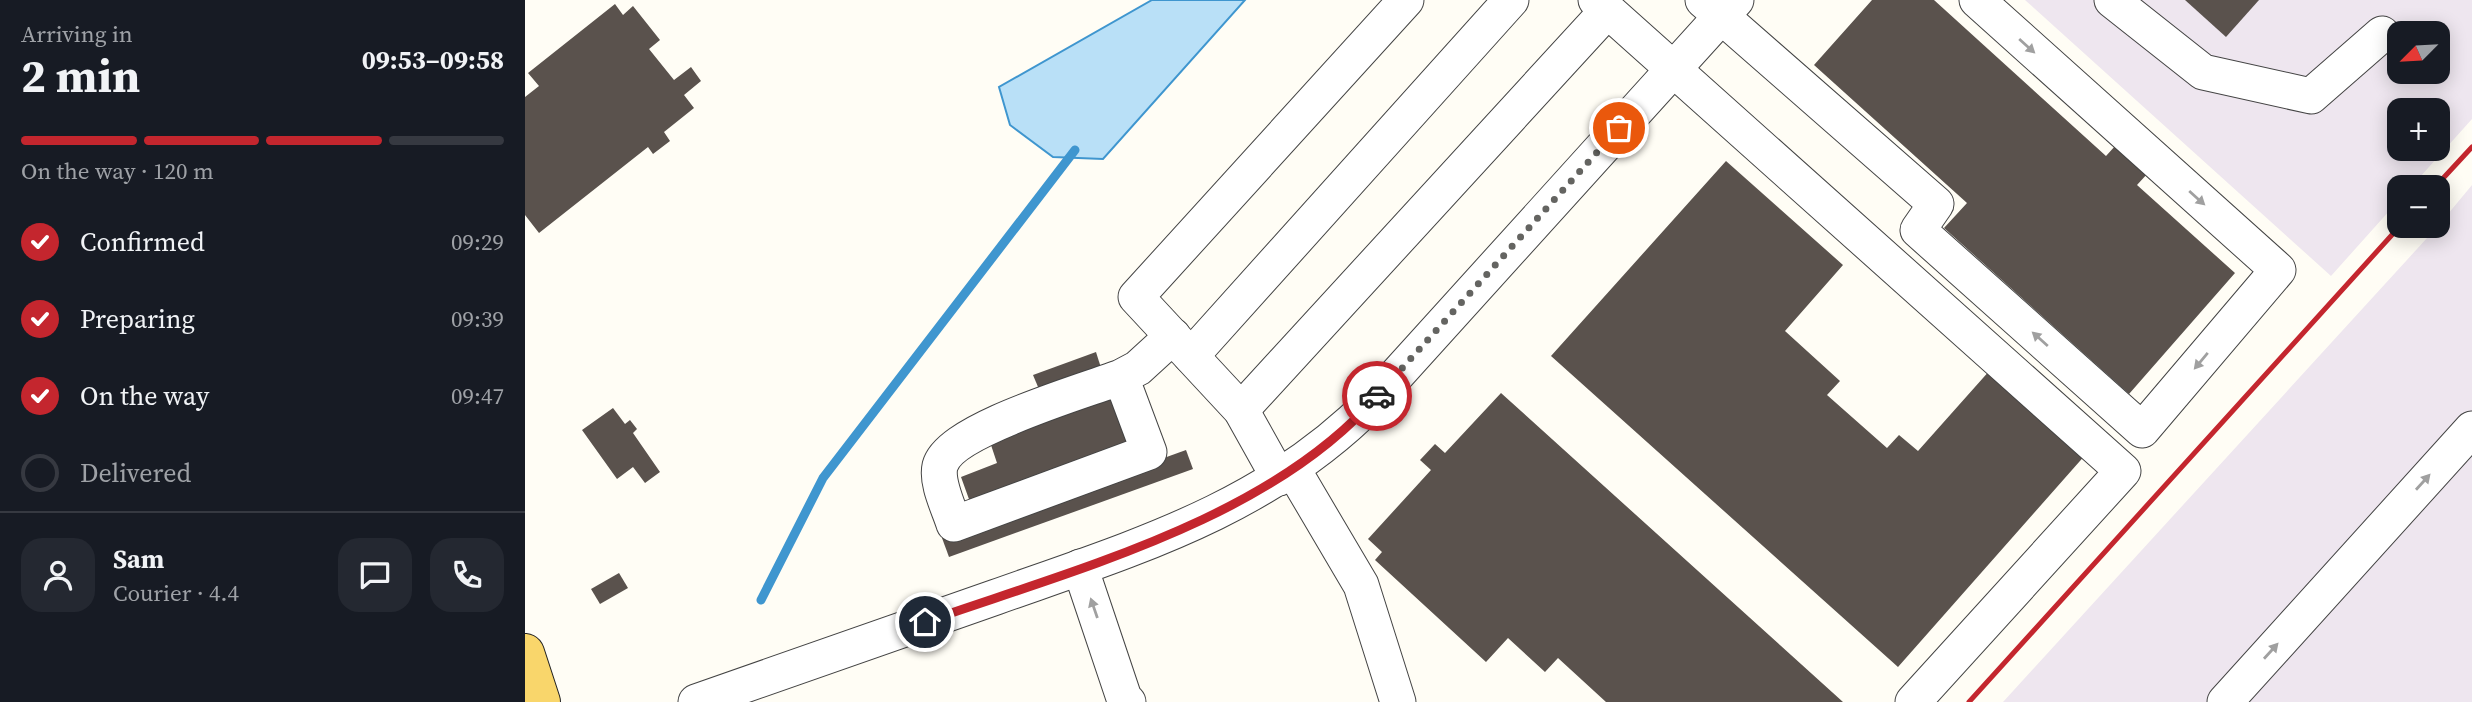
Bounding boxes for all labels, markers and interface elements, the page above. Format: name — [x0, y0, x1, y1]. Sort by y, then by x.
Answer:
text: Arriving in — [21, 18, 133, 50]
north arrow — [2387, 21, 2450, 84]
map controls — [2387, 21, 2450, 238]
one-way arrow — [2018, 37, 2035, 53]
text: 09:53–09:58 — [362, 42, 504, 78]
text: 2 min — [21, 44, 140, 107]
pin — [1589, 98, 1649, 158]
button: + — [2387, 98, 2450, 161]
icon: bag — [1600, 109, 1638, 147]
text: On the way · 120 m — [21, 155, 214, 187]
button: − — [2387, 175, 2450, 238]
one-way arrow — [2188, 189, 2205, 205]
icon: check — [21, 223, 59, 261]
text: Confirmed — [80, 224, 205, 260]
text: 09:29 — [451, 226, 504, 258]
icon: check — [21, 300, 59, 338]
text: Preparing — [80, 301, 195, 337]
text: 09:39 — [451, 303, 504, 335]
one-way arrow — [2031, 331, 2049, 347]
one-way arrow — [2194, 352, 2209, 369]
courier — [1342, 361, 1412, 431]
icon: check — [21, 377, 59, 415]
icon: car — [1358, 377, 1396, 415]
text: On the way — [80, 378, 209, 414]
text: 09:47 — [451, 380, 504, 412]
text: Delivered — [80, 455, 191, 491]
one-way arrow — [2415, 474, 2431, 491]
button: person — [21, 538, 95, 612]
button: chat — [338, 538, 412, 612]
button: phone — [430, 538, 504, 612]
text: Sam — [113, 541, 164, 577]
text: Courier · 4.4 — [113, 577, 239, 609]
pin — [895, 592, 955, 652]
one-way arrow — [1088, 598, 1099, 619]
icon: home — [906, 603, 944, 641]
one-way arrow — [2263, 642, 2279, 660]

